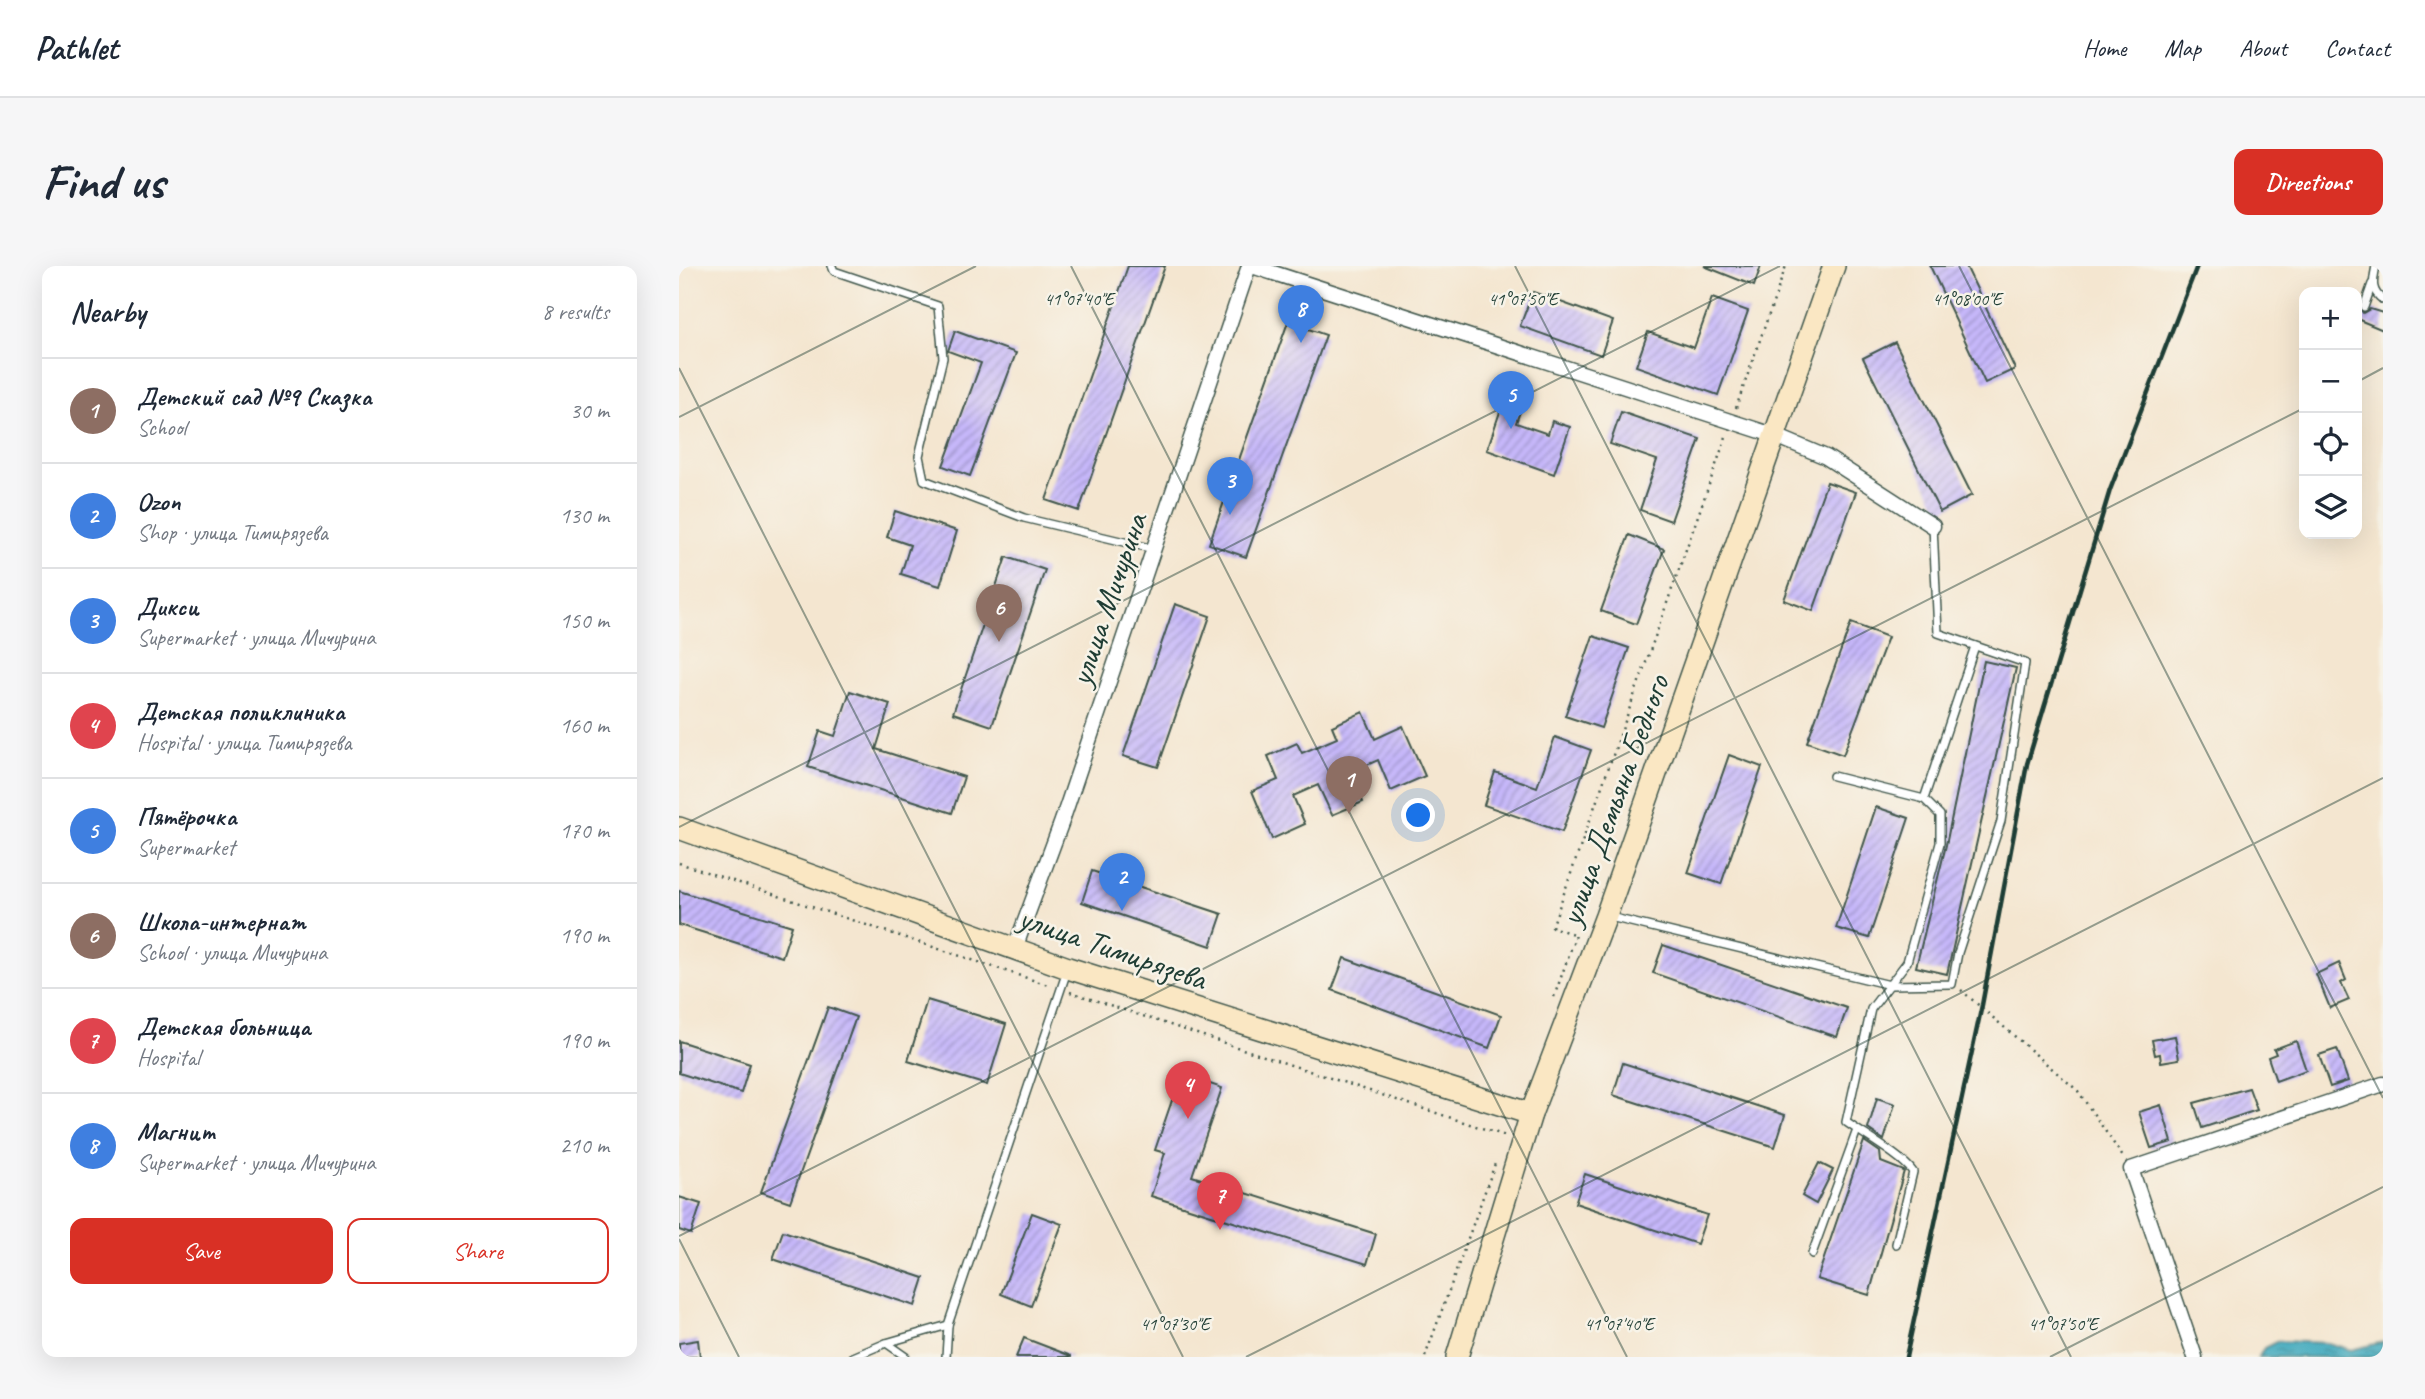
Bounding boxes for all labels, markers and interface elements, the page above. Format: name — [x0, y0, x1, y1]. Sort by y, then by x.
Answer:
text: Pathlet — [35, 27, 118, 69]
text: Home — [2083, 33, 2126, 63]
text: Map — [2164, 33, 2201, 63]
text: About — [2239, 33, 2287, 63]
text: Contact — [2325, 33, 2390, 63]
button: Directions — [2234, 149, 2383, 215]
text: Find us — [42, 151, 164, 213]
pin: 8 — [1278, 285, 1324, 343]
map controls — [2299, 287, 2362, 539]
button: + — [2299, 287, 2362, 350]
text: 41°07'40"E — [1044, 288, 1116, 310]
text: 41°07'50"E — [1488, 288, 1560, 310]
text: 41°08'00"E — [1932, 288, 2004, 310]
text: Nearby — [70, 293, 146, 331]
text: 8 results — [542, 297, 609, 326]
button: − — [2299, 350, 2362, 413]
pin: 5 — [1488, 371, 1534, 429]
text: Детский сад №9 Сказка — [137, 380, 372, 413]
text: 1 — [88, 396, 98, 425]
text: 30 m — [570, 396, 609, 425]
text: School — [137, 413, 186, 442]
button: locate — [2299, 413, 2362, 476]
pin: 3 — [1207, 457, 1253, 515]
button: layers — [2299, 476, 2362, 539]
text: Ozon — [137, 485, 180, 518]
text: 2 — [88, 501, 98, 530]
text: 130 m — [560, 501, 609, 530]
street label: улица Мичурина — [1058, 505, 1158, 693]
text: Shop · улица Тимирязева — [137, 518, 328, 547]
pin: 6 — [976, 584, 1022, 642]
text: Дикси — [137, 590, 199, 623]
text: 3 — [88, 606, 98, 635]
text: 150 m — [560, 606, 609, 635]
text: Supermarket · улица Мичурина — [137, 623, 375, 652]
street label: улица Демьяна Бедного — [1548, 668, 1679, 933]
text: Детская поликлиника — [137, 695, 345, 728]
text: 4 — [88, 711, 98, 740]
text: 160 m — [560, 711, 609, 740]
text: Hospital · улица Тимирязева — [137, 728, 351, 757]
pin: 1 — [1326, 756, 1372, 814]
your location — [1401, 798, 1435, 832]
text: Пятёрочка — [137, 800, 237, 833]
text: 5 — [88, 816, 98, 845]
text: 170 m — [560, 816, 609, 845]
text: Supermarket — [137, 833, 235, 862]
pin: 2 — [1099, 853, 1145, 911]
street label: улица Тимирязева — [1012, 896, 1213, 1000]
text: Школа-интернат — [137, 905, 306, 938]
text: 6 — [88, 921, 98, 950]
text: 190 m — [560, 921, 609, 950]
text: School · улица Мичурина — [137, 938, 327, 967]
text: Детская больница — [137, 1010, 310, 1043]
text: 7 — [88, 1026, 98, 1055]
text: 190 m — [560, 1026, 609, 1055]
text: Hospital — [137, 1043, 200, 1072]
pin: 4 — [1165, 1061, 1211, 1119]
text: Магнит — [137, 1115, 216, 1148]
text: 8 — [88, 1131, 98, 1160]
text: 210 m — [560, 1131, 609, 1160]
text: Supermarket · улица Мичурина — [137, 1148, 375, 1177]
pin: 7 — [1197, 1172, 1243, 1230]
button: Save — [70, 1218, 333, 1284]
button: Share — [347, 1218, 609, 1284]
text: 41°07'30"E — [1140, 1313, 1212, 1335]
text: 41°07'40"E — [1584, 1313, 1656, 1335]
text: 41°07'50"E — [2028, 1313, 2100, 1335]

